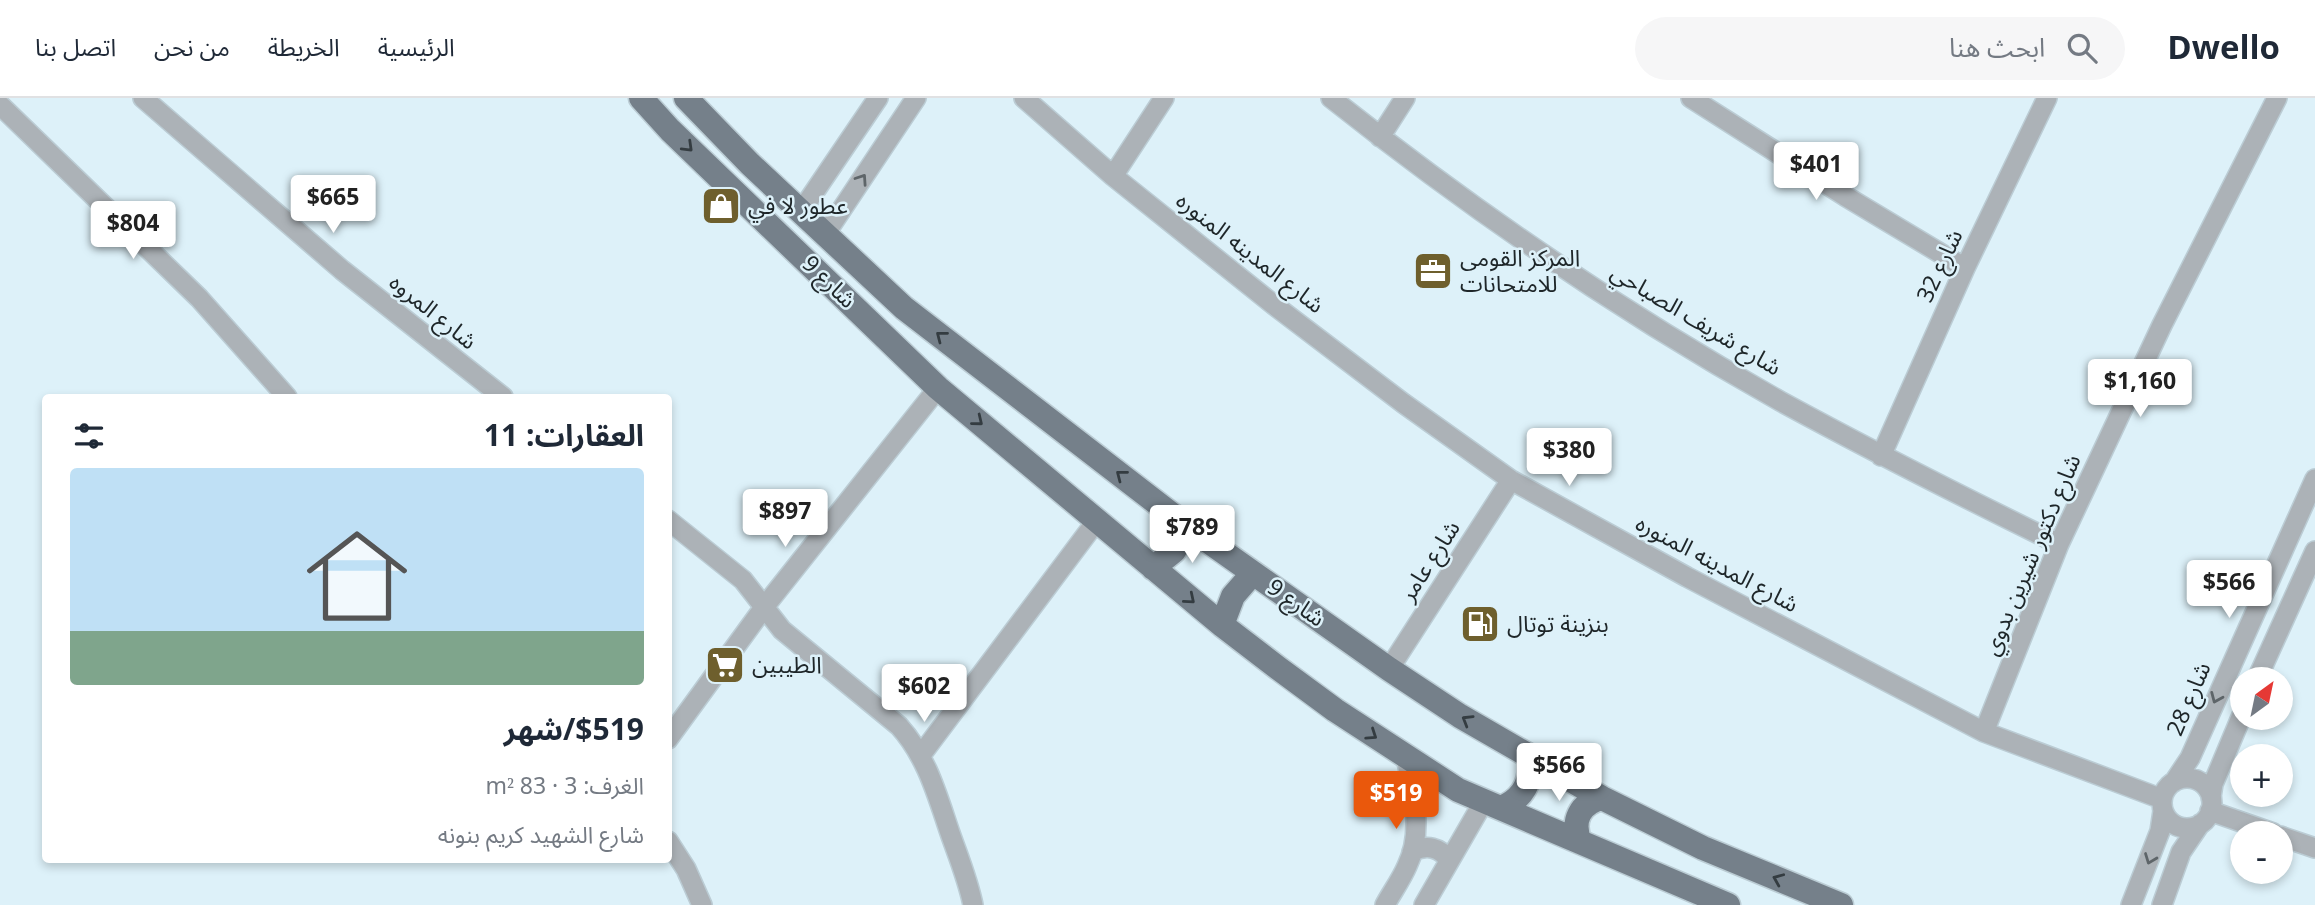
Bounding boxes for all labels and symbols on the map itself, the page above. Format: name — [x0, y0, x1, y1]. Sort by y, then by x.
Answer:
one-way arrow — [680, 139, 693, 152]
pin: $401 — [1775, 142, 1857, 202]
one-way arrow — [854, 174, 866, 187]
pin: $665 — [292, 176, 374, 235]
street label: شارع المدينه المنوره — [1164, 178, 1336, 328]
place label: عطور لا في — [748, 182, 848, 231]
shop icon: عطور لا في — [700, 185, 742, 227]
pin: $804 — [92, 202, 174, 261]
street label: شارع 32 — [1901, 221, 1979, 311]
place label: المركز القومى للامتحانات — [1460, 234, 1580, 309]
street label: شارع 9 — [789, 242, 869, 322]
street label: شارع شريف الصباحي — [1600, 249, 1792, 391]
office icon: المركز القومى للامتحانات — [1412, 250, 1454, 292]
street label: شارع المروه — [377, 260, 489, 364]
one-way arrow — [936, 332, 949, 345]
pin: $1,160 — [2083, 360, 2197, 419]
one-way arrow — [970, 413, 983, 425]
pin: $380 — [1528, 428, 1610, 488]
street label: شارع دكتور شيرين بدوي — [1967, 446, 2097, 664]
one-way arrow — [1116, 471, 1129, 484]
pin: $897 — [744, 490, 826, 549]
street label: شارع المدينه المنوره — [1626, 500, 1808, 628]
pin: $789 — [1151, 505, 1233, 565]
street label: شارع عامر — [1384, 510, 1475, 613]
pin: $566 — [2188, 560, 2270, 620]
street label: شارع 9 — [1256, 565, 1336, 641]
one-way arrow — [1183, 590, 1195, 603]
place label: بنزينة توتال — [1507, 600, 1609, 649]
fuel station icon: بنزينة توتال — [1459, 603, 1501, 645]
place label: الطيبين — [752, 641, 822, 690]
supermarket icon: الطيبين — [704, 644, 746, 686]
street label: شارع 28 — [2151, 654, 2227, 744]
pin: $602 — [883, 664, 965, 724]
north arrow — [2230, 667, 2292, 730]
one-way arrow — [2210, 691, 2224, 703]
one-way arrow — [1461, 715, 1474, 728]
one-way arrow — [1365, 726, 1378, 739]
pin: $566 — [1518, 744, 1600, 803]
pin: $519 — [1355, 772, 1437, 831]
one-way arrow — [2144, 852, 2158, 864]
one-way arrow — [1773, 873, 1785, 887]

